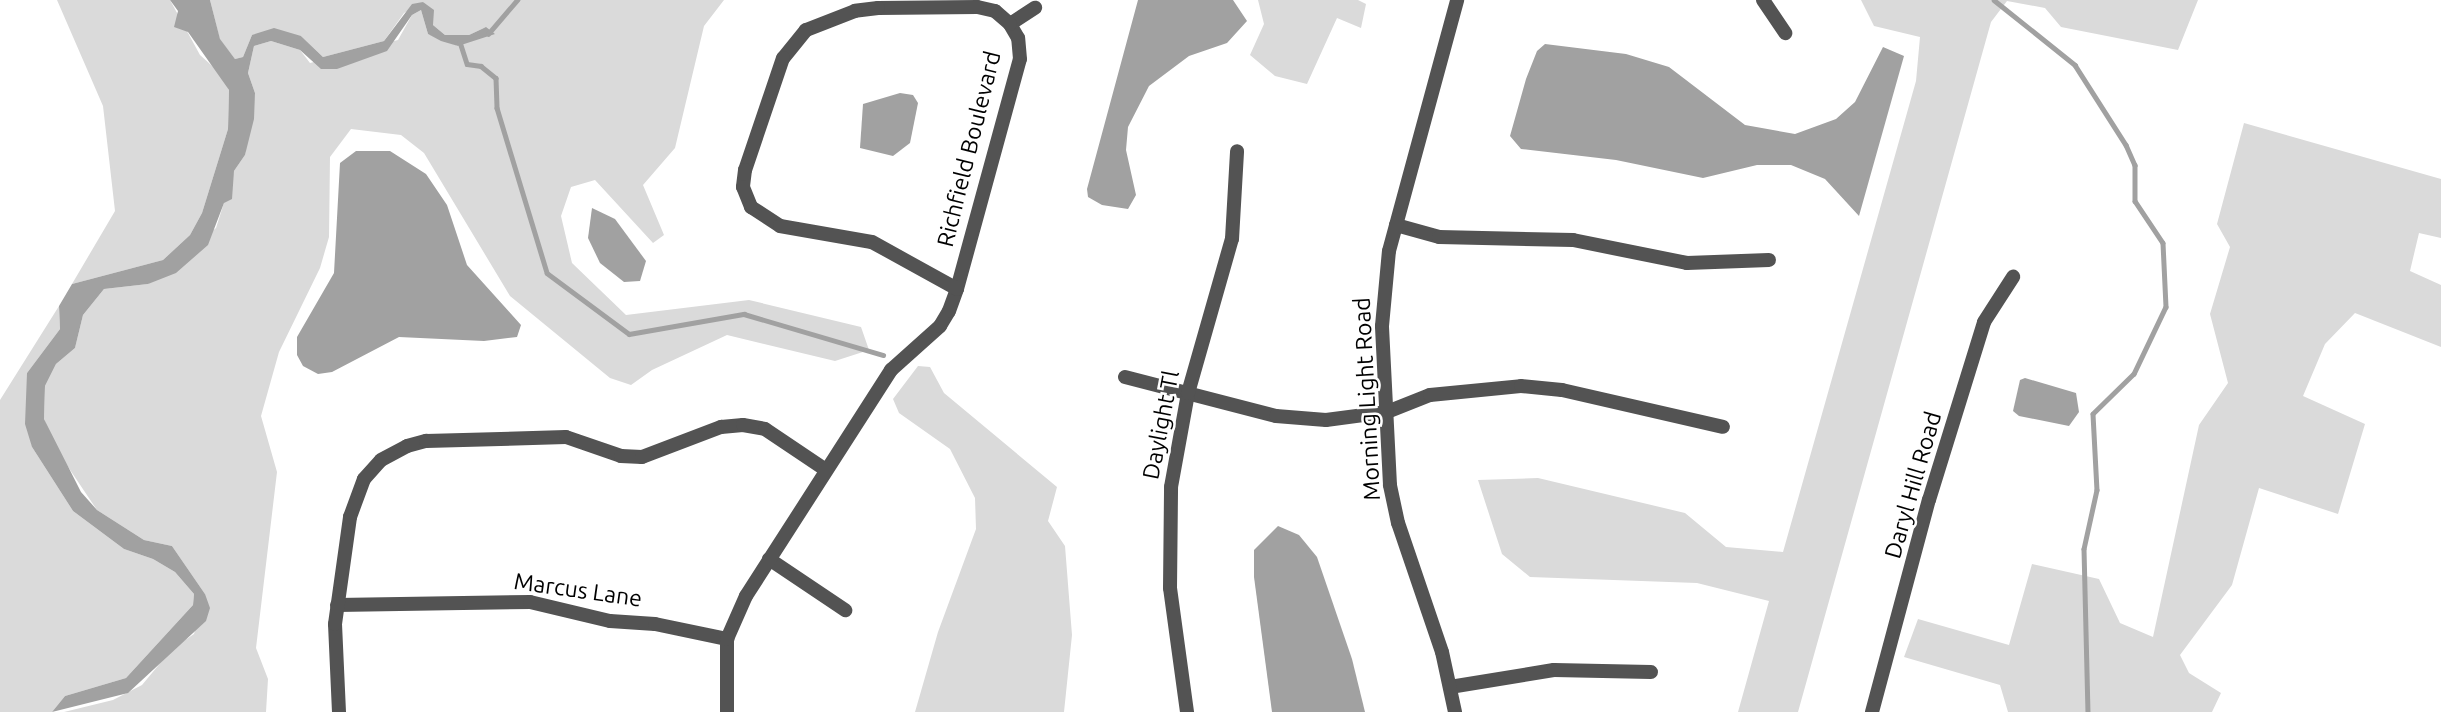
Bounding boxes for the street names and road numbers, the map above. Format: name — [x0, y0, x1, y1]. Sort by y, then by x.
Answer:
street label: Richfield Boulevard — [931, 48, 1007, 250]
street label: Morning Light Road — [1348, 297, 1386, 501]
street label: Daylight Tl — [1137, 368, 1185, 482]
street label: Daryl Hill Road — [1879, 408, 1947, 562]
street label: Marcus Lane — [512, 567, 644, 613]

